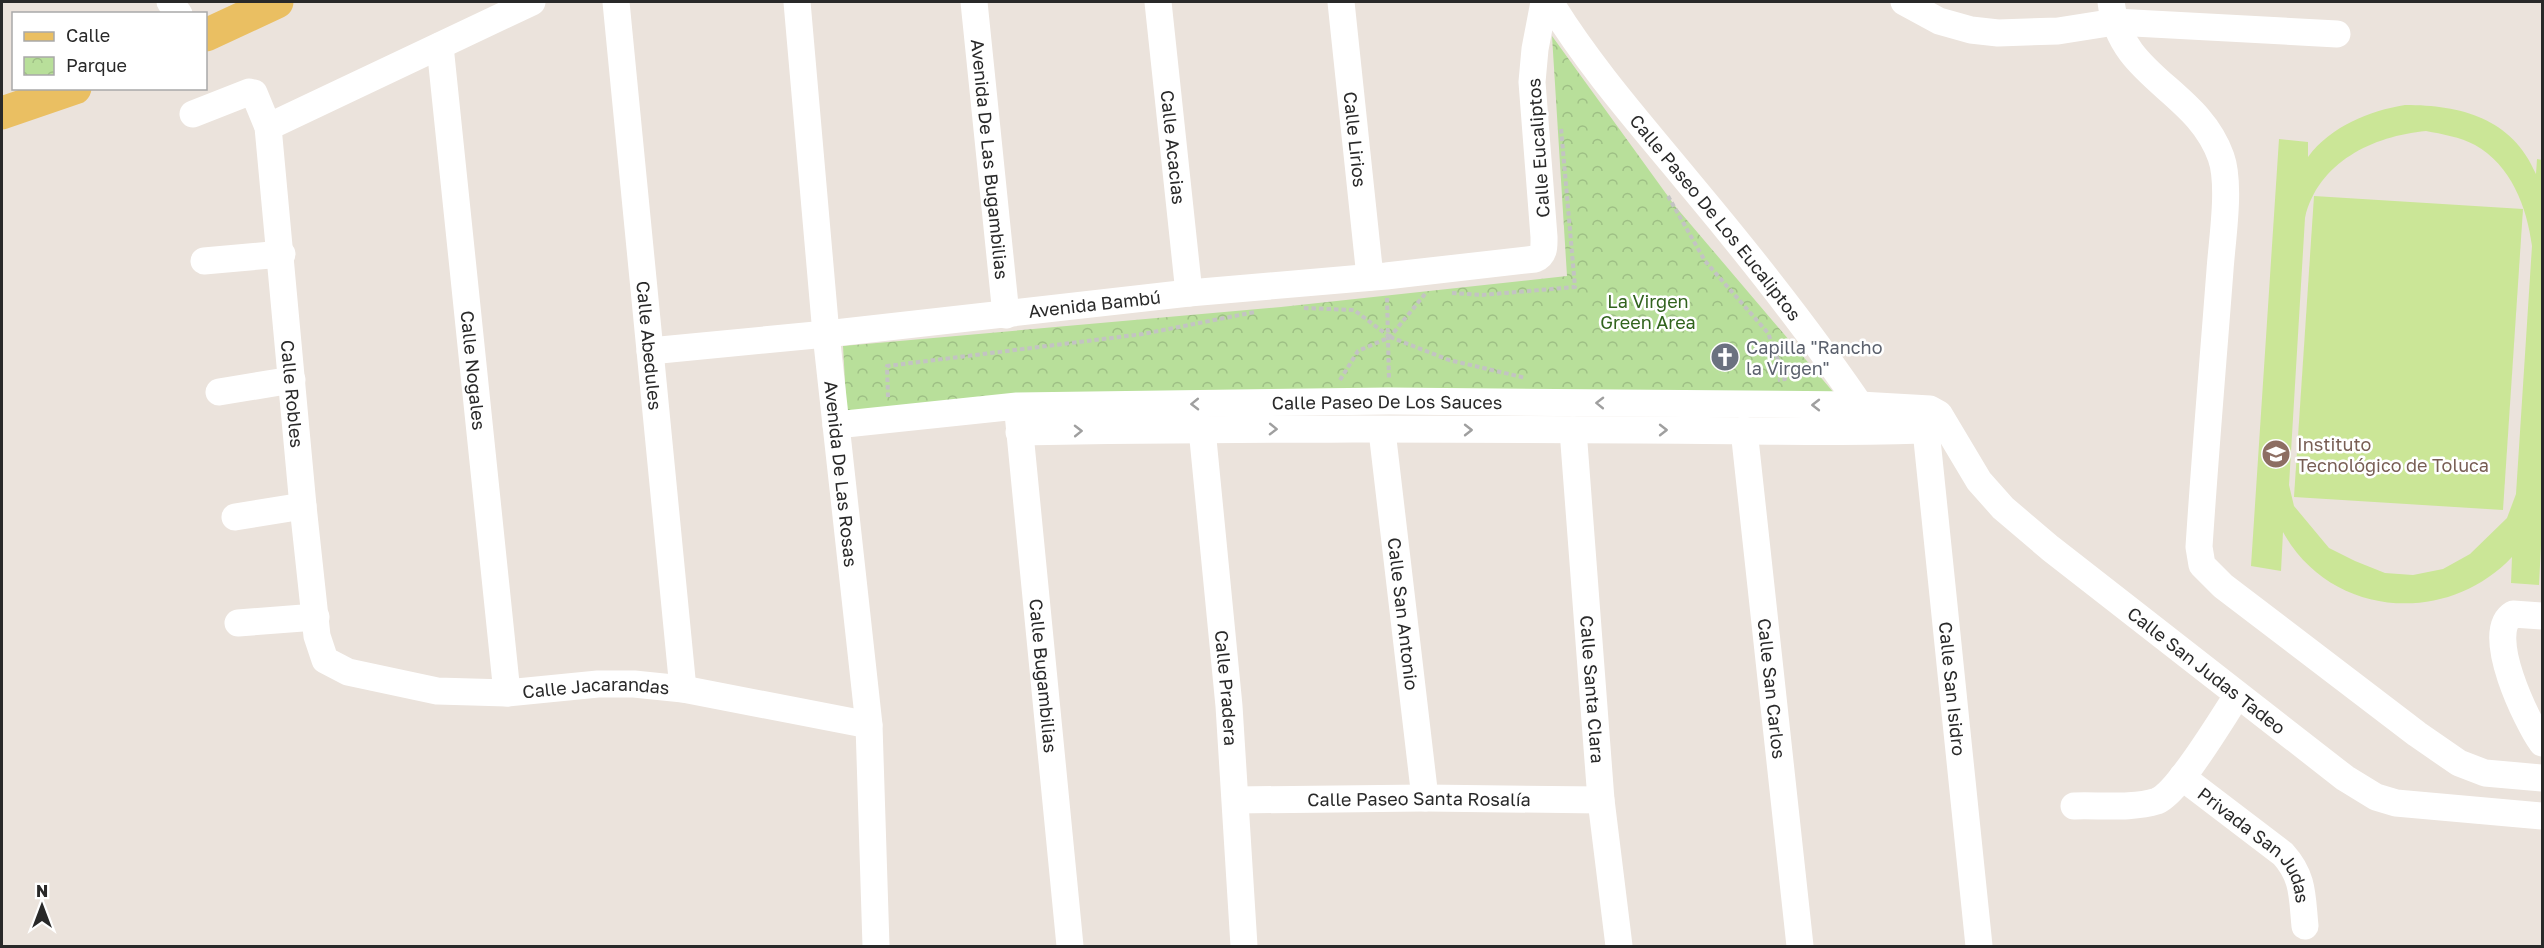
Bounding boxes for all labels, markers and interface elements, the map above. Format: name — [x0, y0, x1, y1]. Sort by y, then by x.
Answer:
legend — [12, 12, 207, 90]
text: Calle — [66, 24, 110, 46]
street label: Avenida De Las Bugambilias — [967, 38, 1013, 280]
text: Parque — [66, 54, 127, 76]
street label: Calle Eucaliptos — [1522, 78, 1554, 218]
street label: Calle Acacias — [1156, 89, 1190, 206]
street label: Calle Lirios — [1339, 90, 1371, 188]
street label: Calle Paseo De Los Eucaliptos — [1625, 110, 1806, 325]
street label: Calle Abedules — [632, 280, 667, 411]
street label: Avenida Bambú — [1027, 285, 1162, 322]
park label: La Virgen Green Area — [1600, 290, 1696, 333]
street label: Calle Nogales — [456, 309, 491, 431]
place label: Capilla "Rancho la Virgen" — [1746, 336, 1883, 379]
street label: Calle Robles — [277, 339, 309, 449]
church icon: Capilla "Rancho la Virgen" — [1709, 341, 1741, 373]
street label: Avenida De Las Rosas — [820, 380, 863, 568]
street label: Calle Paseo De Los Sauces — [1271, 390, 1502, 414]
one-way arrow — [1596, 397, 1605, 409]
one-way arrow — [1191, 398, 1200, 410]
one-way arrow — [1812, 399, 1821, 411]
one-way arrow — [1268, 423, 1277, 436]
one-way arrow — [1463, 424, 1472, 436]
one-way arrow — [1658, 424, 1667, 436]
one-way arrow — [1073, 425, 1082, 437]
place label: Instituto Tecnológico de Toluca — [2297, 433, 2489, 476]
school or university icon: Instituto Tecnológico de Toluca — [2260, 438, 2292, 470]
street label: Calle San Antonio — [1384, 536, 1423, 691]
street label: Calle Bugambilias — [1025, 598, 1062, 754]
street label: Calle San Judas Tadeo — [2123, 602, 2290, 739]
street label: Calle Santa Clara — [1576, 614, 1609, 764]
street label: Calle San Carlos — [1753, 617, 1791, 760]
street label: Calle San Isidro — [1935, 620, 1970, 757]
street label: Calle Pradera — [1211, 629, 1242, 746]
street label: Calle Jacarandas — [521, 673, 671, 702]
street label: Privada San Judas — [2194, 782, 2314, 904]
street label: Calle Paseo Santa Rosalía — [1307, 787, 1531, 810]
north arrow — [12, 876, 72, 936]
text: N — [36, 881, 48, 901]

